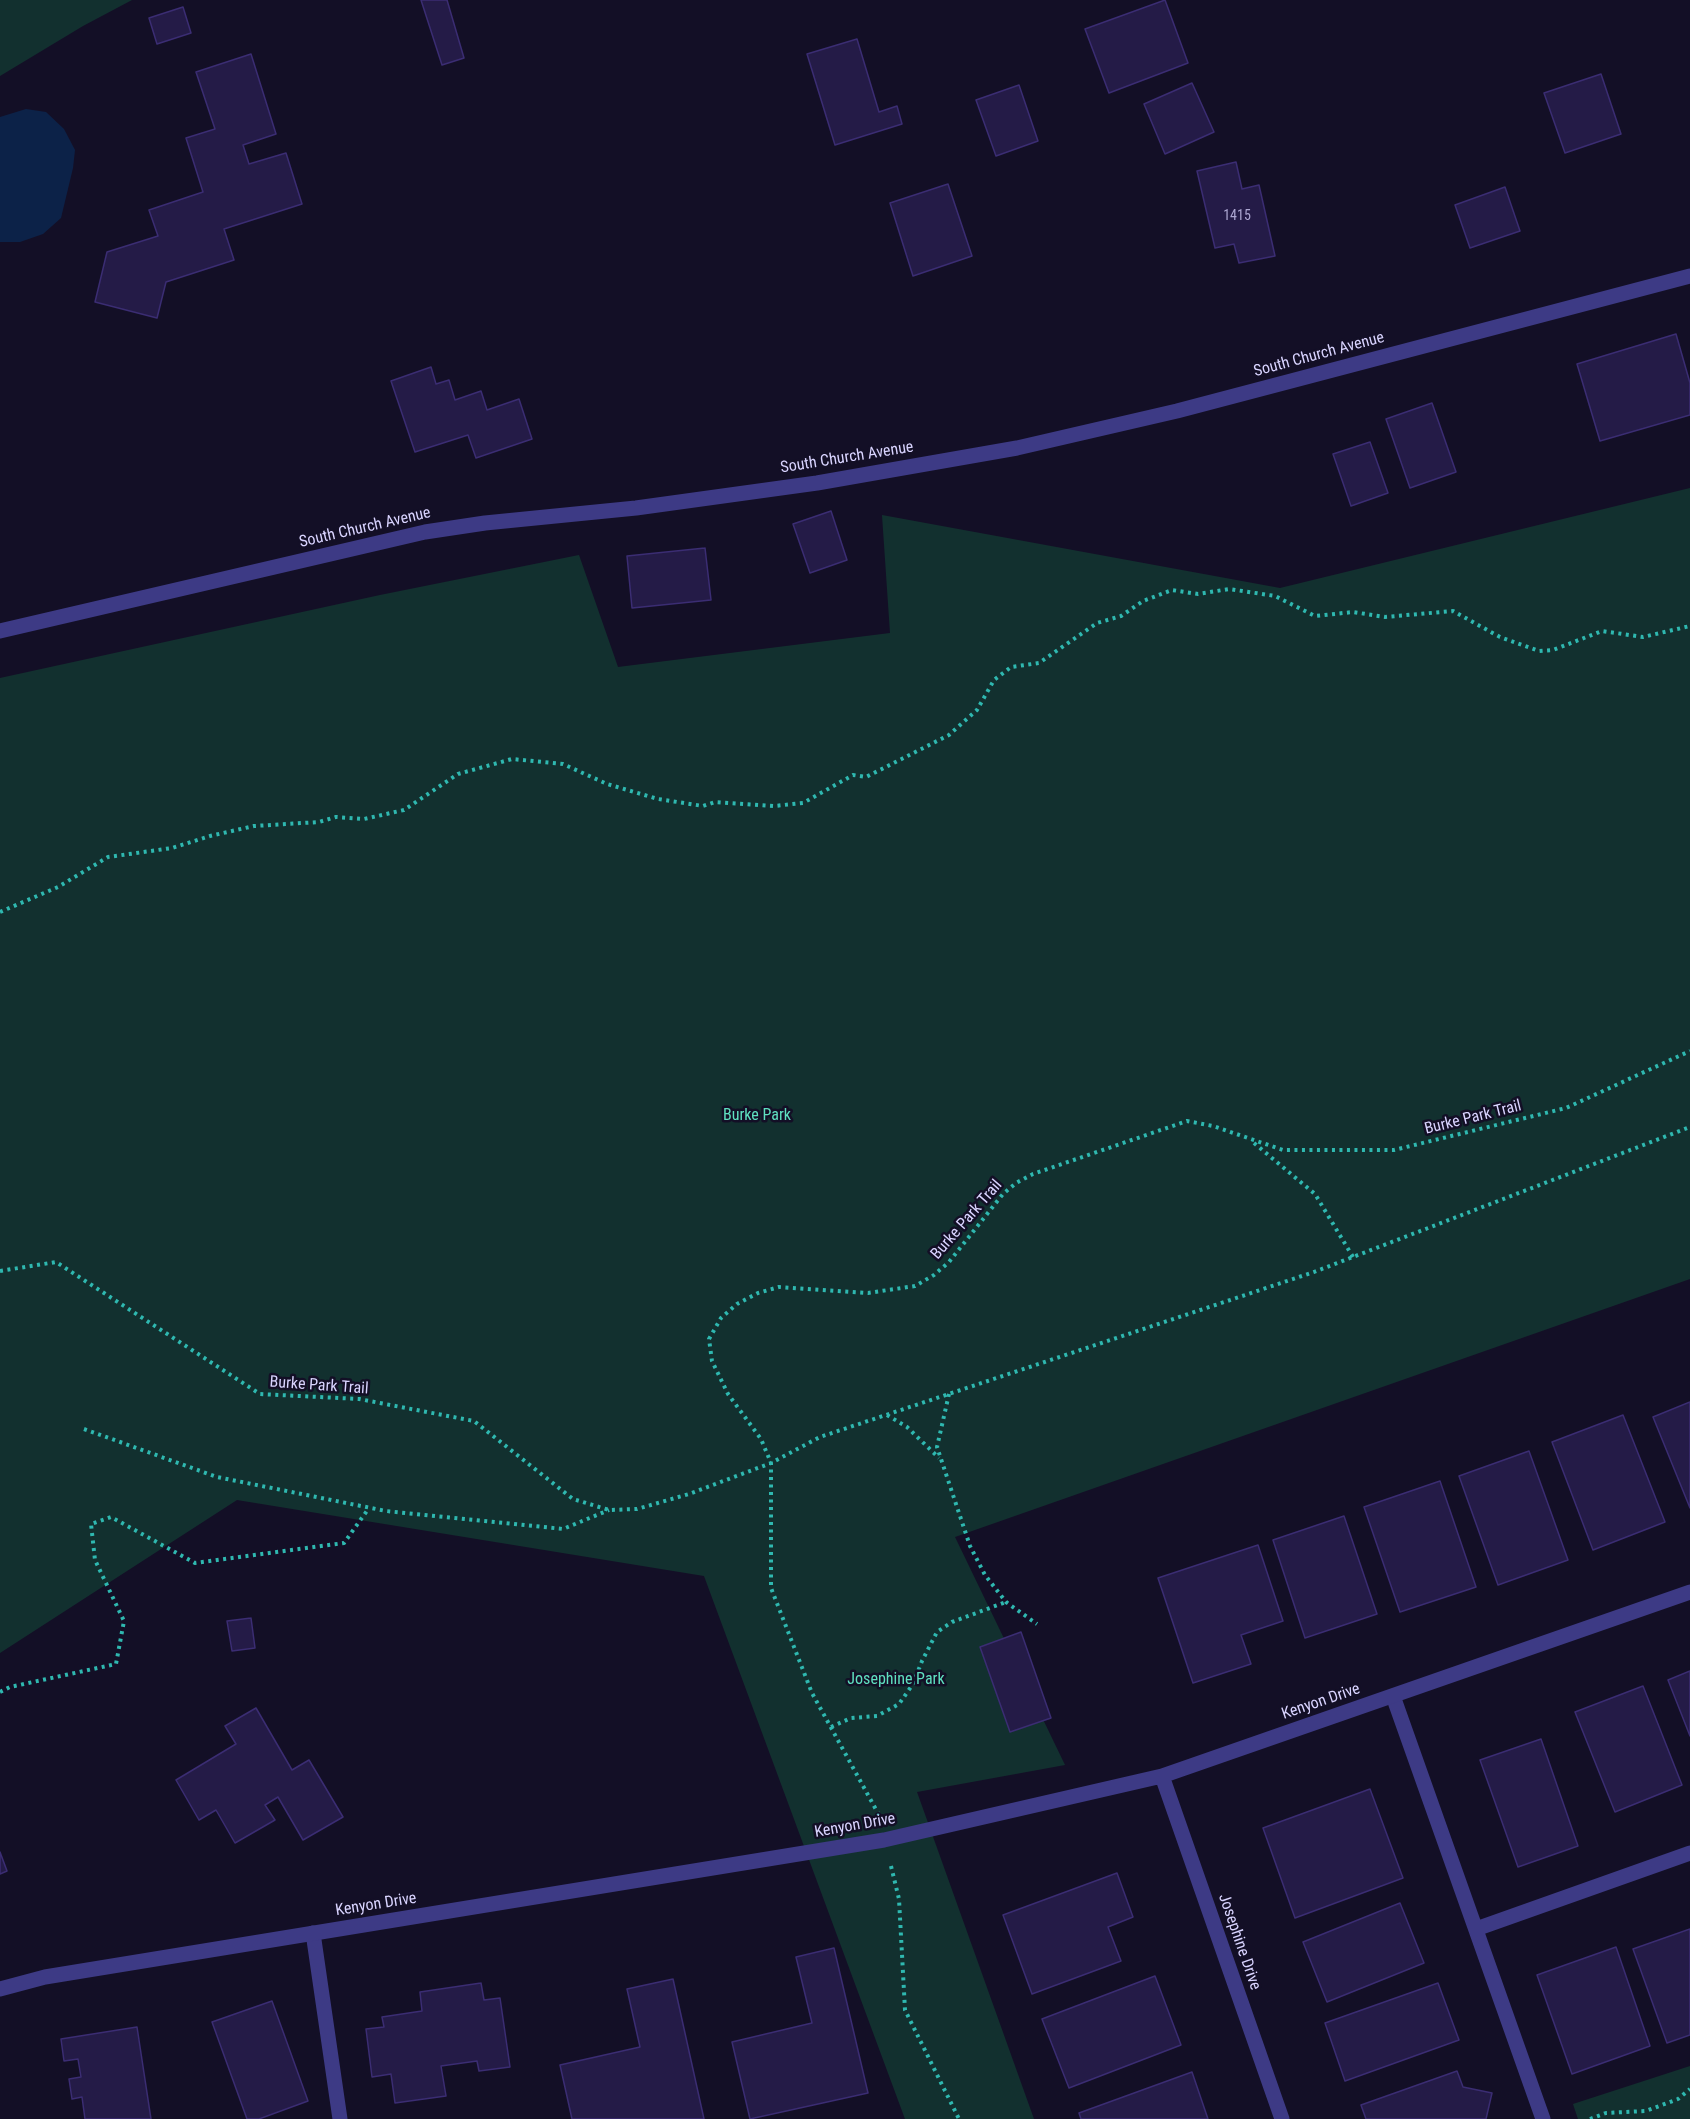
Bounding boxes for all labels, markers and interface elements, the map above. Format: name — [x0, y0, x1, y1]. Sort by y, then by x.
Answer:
house number: 1415 — [1223, 208, 1251, 224]
street label: South Church Avenue — [1252, 328, 1386, 382]
street label: South Church Avenue — [779, 438, 915, 478]
street label: South Church Avenue — [297, 504, 433, 552]
street label: Burke Park Trail — [1423, 1097, 1523, 1139]
park label: Burke Park — [723, 1106, 791, 1126]
street label: Burke Park Trail — [927, 1176, 1007, 1264]
street label: Burke Park Trail — [269, 1373, 369, 1399]
park label: Josephine Park — [847, 1670, 945, 1690]
street label: Kenyon Drive — [1279, 1680, 1363, 1724]
street label: Kenyon Drive — [813, 1809, 897, 1843]
street label: Kenyon Drive — [334, 1889, 418, 1921]
street label: Josephine Drive — [1214, 1891, 1264, 1993]

